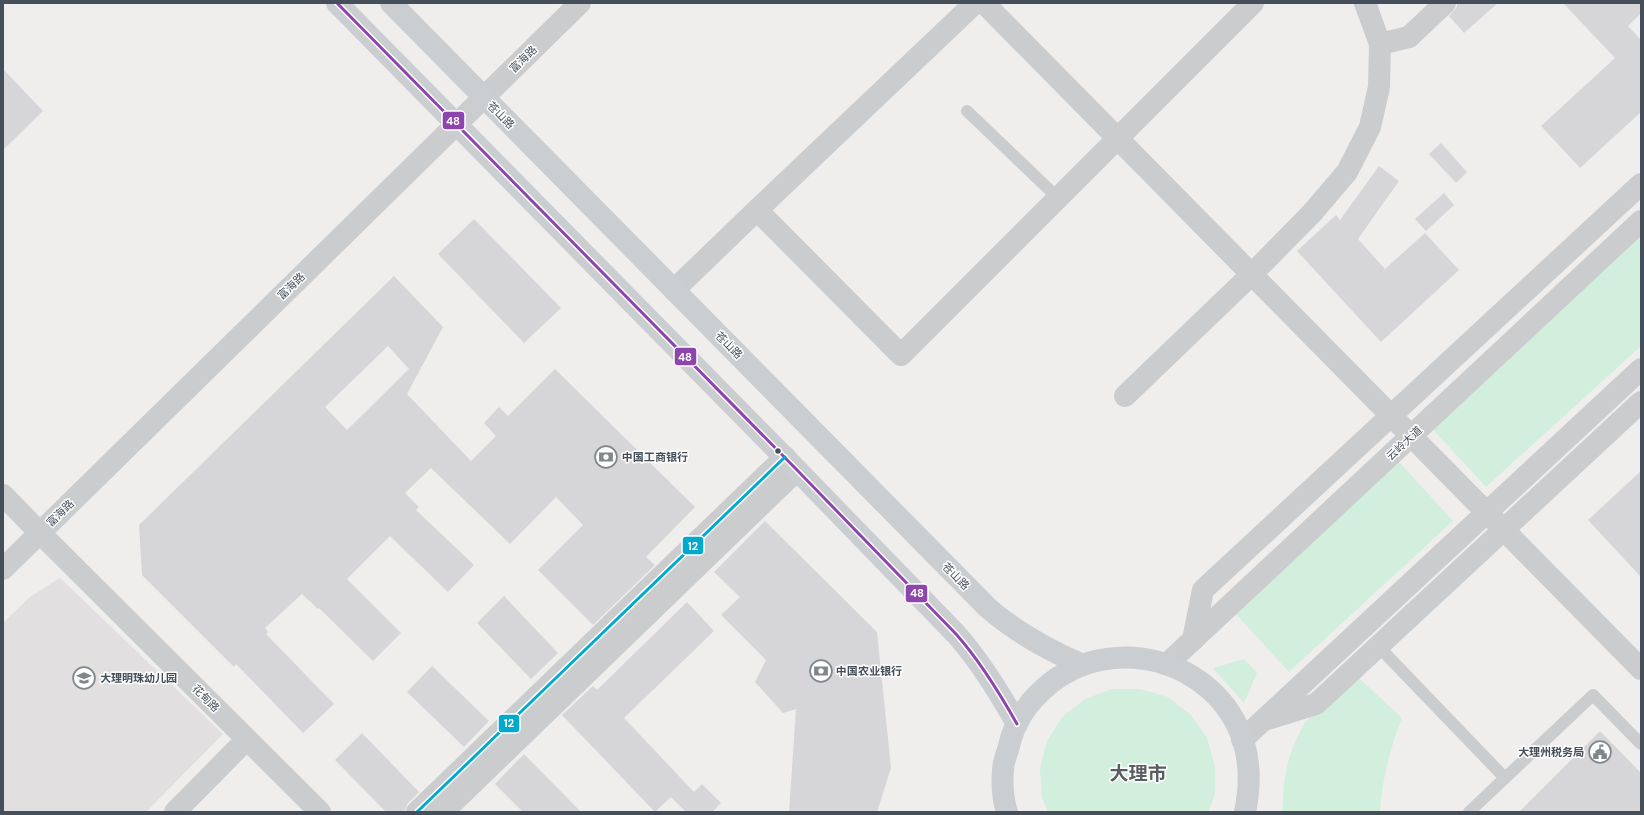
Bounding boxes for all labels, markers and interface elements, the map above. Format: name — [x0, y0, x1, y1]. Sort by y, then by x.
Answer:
street label: 富海路 — [506, 43, 540, 75]
street label: 苍山路 — [484, 98, 518, 132]
line badge: 48 — [442, 111, 465, 130]
text: 48 — [446, 114, 460, 128]
street label: 富海路 — [274, 270, 308, 302]
street label: 苍山路 — [712, 328, 746, 362]
line badge: 48 — [674, 347, 697, 366]
text: 48 — [678, 350, 692, 364]
street label: 云岭大道 — [1383, 423, 1425, 463]
bank icon: 中国工商银行 — [593, 444, 619, 470]
unlabelled marker — [773, 446, 783, 456]
place label: 中国工商银行 — [622, 450, 688, 464]
street label: 富海路 — [43, 497, 77, 529]
line badge: 12 — [682, 536, 704, 555]
text: 12 — [688, 539, 698, 553]
street label: 苍山路 — [939, 559, 973, 593]
line badge: 48 — [905, 584, 928, 603]
text: 48 — [910, 586, 924, 600]
bank icon: 中国农业银行 — [808, 658, 834, 684]
place label: 中国农业银行 — [836, 664, 902, 678]
school or university icon: 大理明珠幼儿园 — [71, 665, 97, 691]
place label: 大理明珠幼儿园 — [100, 671, 177, 685]
street label: 花甸路 — [189, 681, 223, 715]
line badge: 12 — [498, 714, 520, 733]
text: 12 — [504, 716, 514, 730]
public building icon: 大理州税务局 — [1587, 739, 1613, 765]
place label: 大理州税务局 — [1518, 745, 1584, 759]
district label: 大理市 — [1109, 761, 1167, 786]

